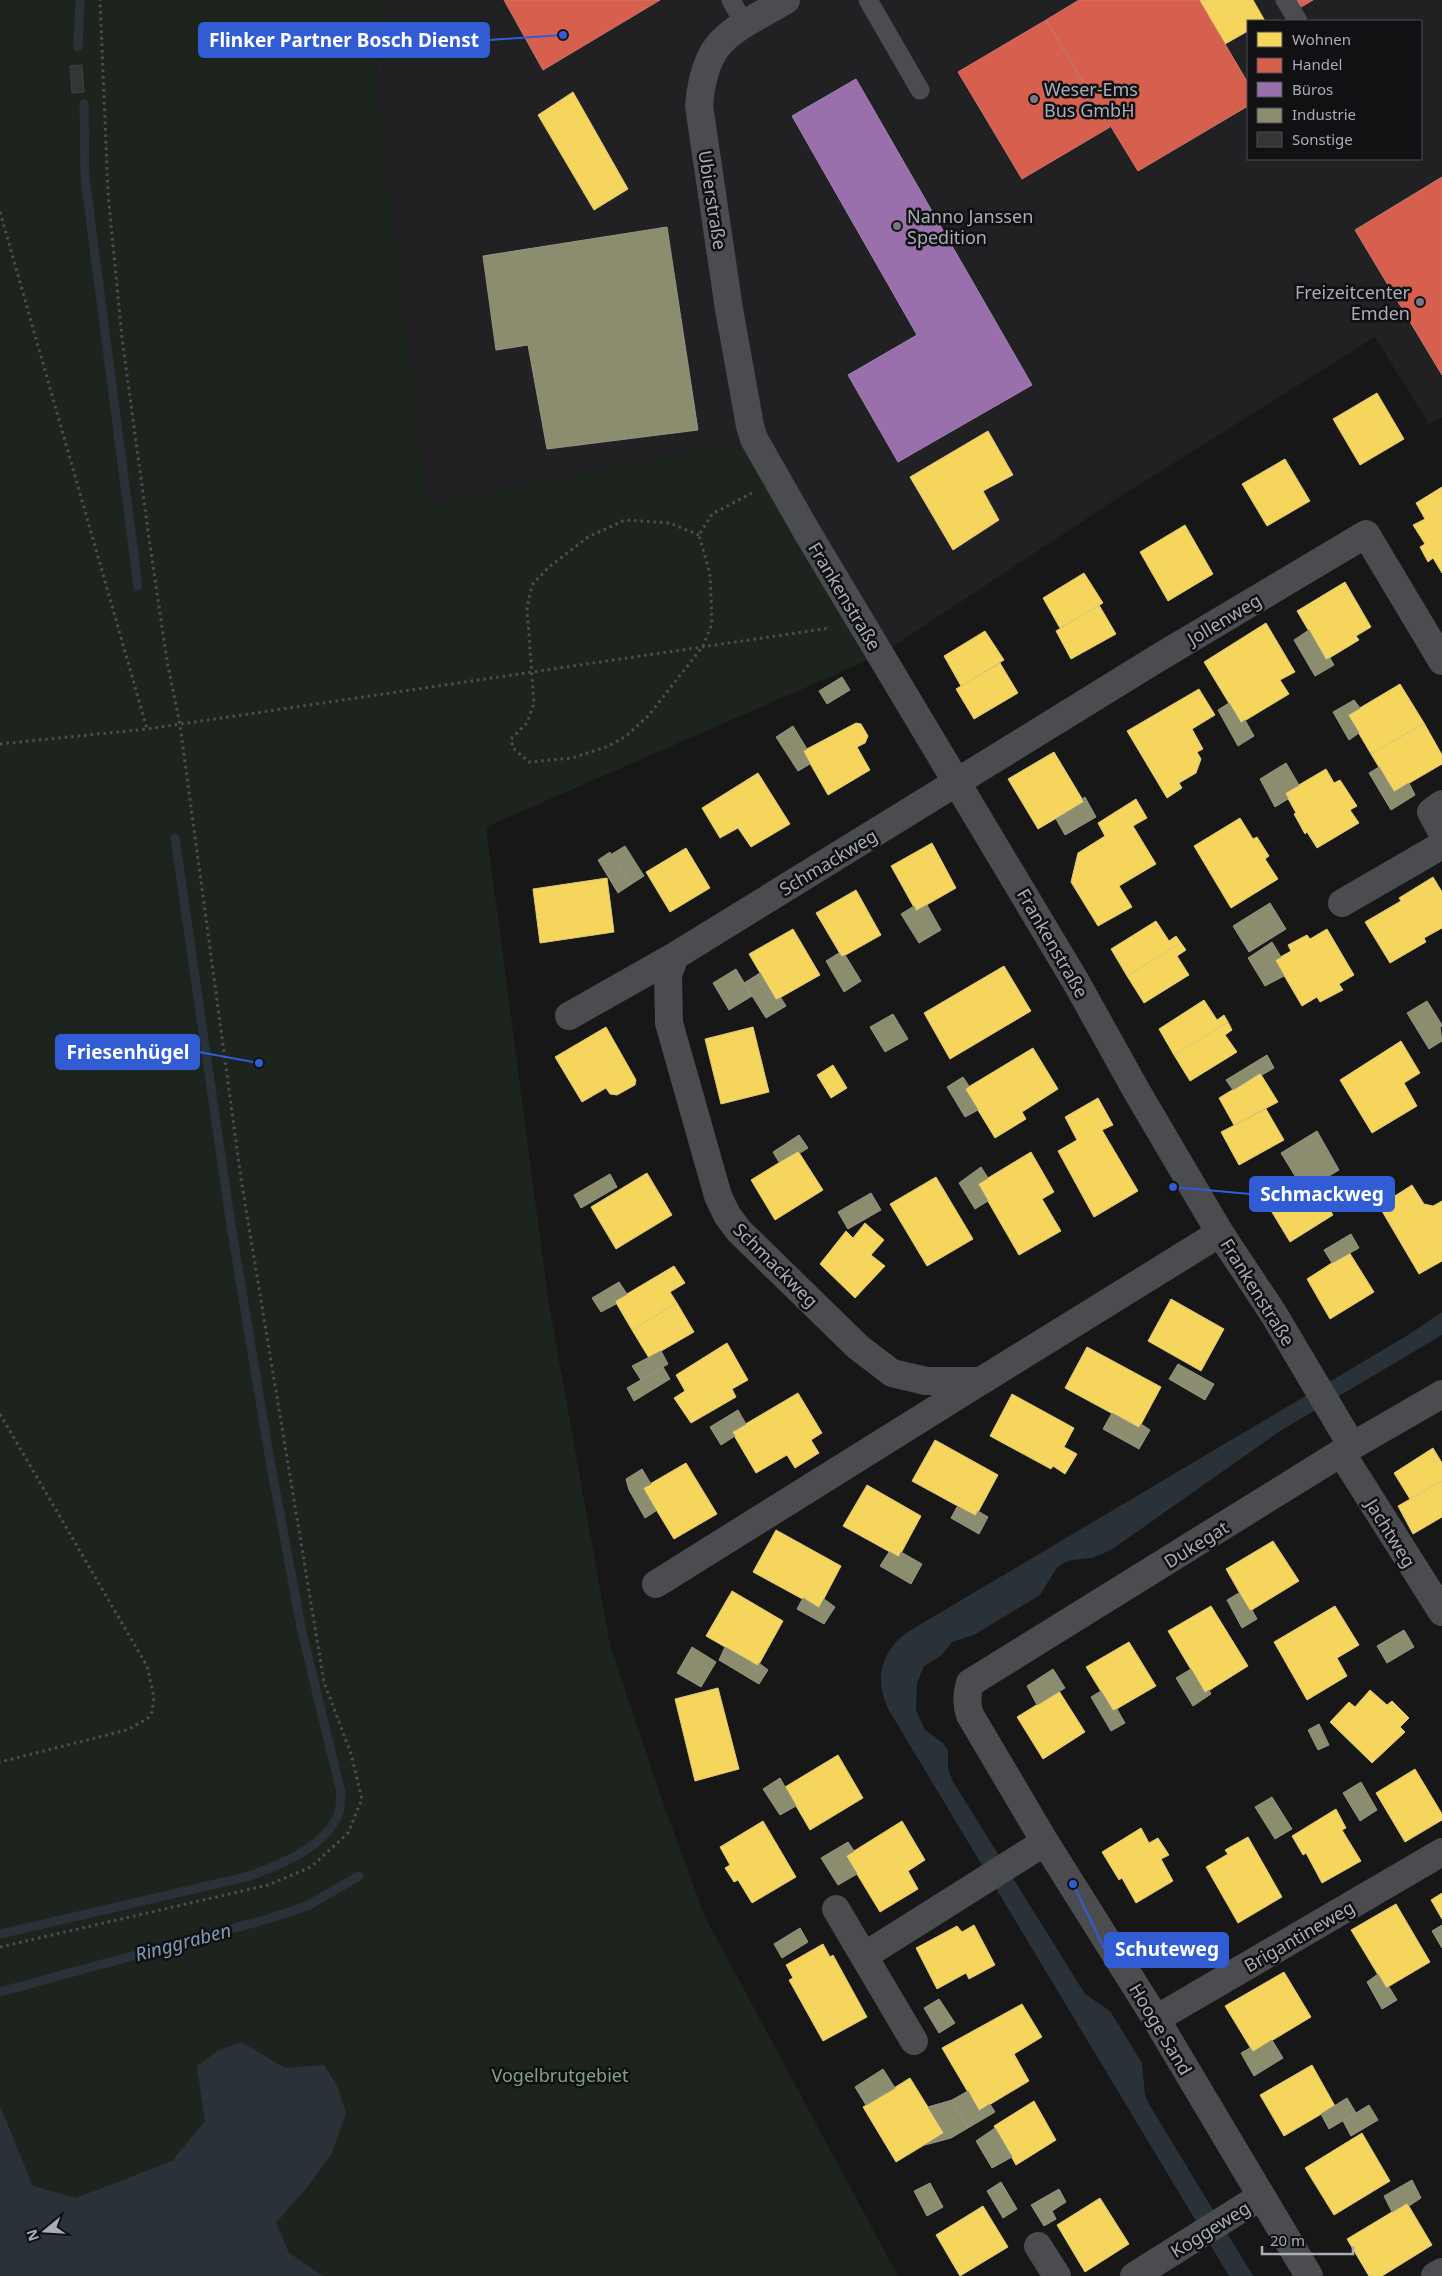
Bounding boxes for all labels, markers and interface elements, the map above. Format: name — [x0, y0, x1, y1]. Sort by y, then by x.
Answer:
legend — [1247, 20, 1422, 160]
callout: Flinker Partner Bosch Dienst — [199, 23, 489, 57]
text: Flinker Partner Bosch Dienst — [209, 27, 479, 53]
text: Wohnen — [1292, 29, 1351, 49]
text: Handel — [1292, 54, 1342, 74]
place label: Weser-Ems Bus GmbH — [1044, 77, 1138, 122]
text: Büros — [1292, 79, 1333, 99]
marker: Weser-Ems Bus GmbH — [1028, 93, 1040, 105]
text: Industrie — [1292, 104, 1356, 124]
text: Sonstige — [1292, 129, 1353, 149]
street label: Ubierstraße — [693, 149, 733, 251]
place label: Nanno Janssen Spedition — [907, 204, 1033, 249]
marker: Nanno Janssen Spedition — [891, 220, 903, 232]
place label: Freizeitcenter Emden — [1295, 280, 1411, 325]
marker: Freizeitcenter Emden — [1414, 296, 1426, 308]
street label: Frankenstraße — [803, 537, 887, 655]
street label: Jollenweg — [1181, 588, 1265, 651]
street label: Schmackweg — [775, 823, 881, 901]
street label: Frankenstraße — [1012, 884, 1094, 1002]
callout: Friesenhügel — [56, 1035, 199, 1069]
text: Friesenhügel — [67, 1039, 189, 1065]
callout: Schmackweg — [1250, 1177, 1394, 1211]
text: Schmackweg — [1260, 1181, 1384, 1207]
street label: Schmackweg — [729, 1218, 823, 1312]
street label: Frankenstraße — [1215, 1234, 1301, 1350]
street label: Jachtweg — [1359, 1492, 1421, 1572]
street label: Dukegat — [1159, 1515, 1233, 1573]
street label: Brigantineweg — [1240, 1895, 1358, 1977]
water label: Ringgraben — [132, 1917, 234, 1967]
callout: Schuteweg — [1105, 1933, 1228, 1967]
text: Schuteweg — [1115, 1936, 1219, 1962]
street label: Hooge Sand — [1124, 1979, 1198, 2079]
park label: Vogelbrutgebiet — [492, 2063, 629, 2087]
street label: Koggeweg — [1166, 2195, 1254, 2263]
north arrow — [20, 2206, 70, 2256]
scale bar — [1262, 2224, 1353, 2256]
text: N — [21, 2227, 43, 2244]
text: 20 m — [1270, 2230, 1305, 2250]

